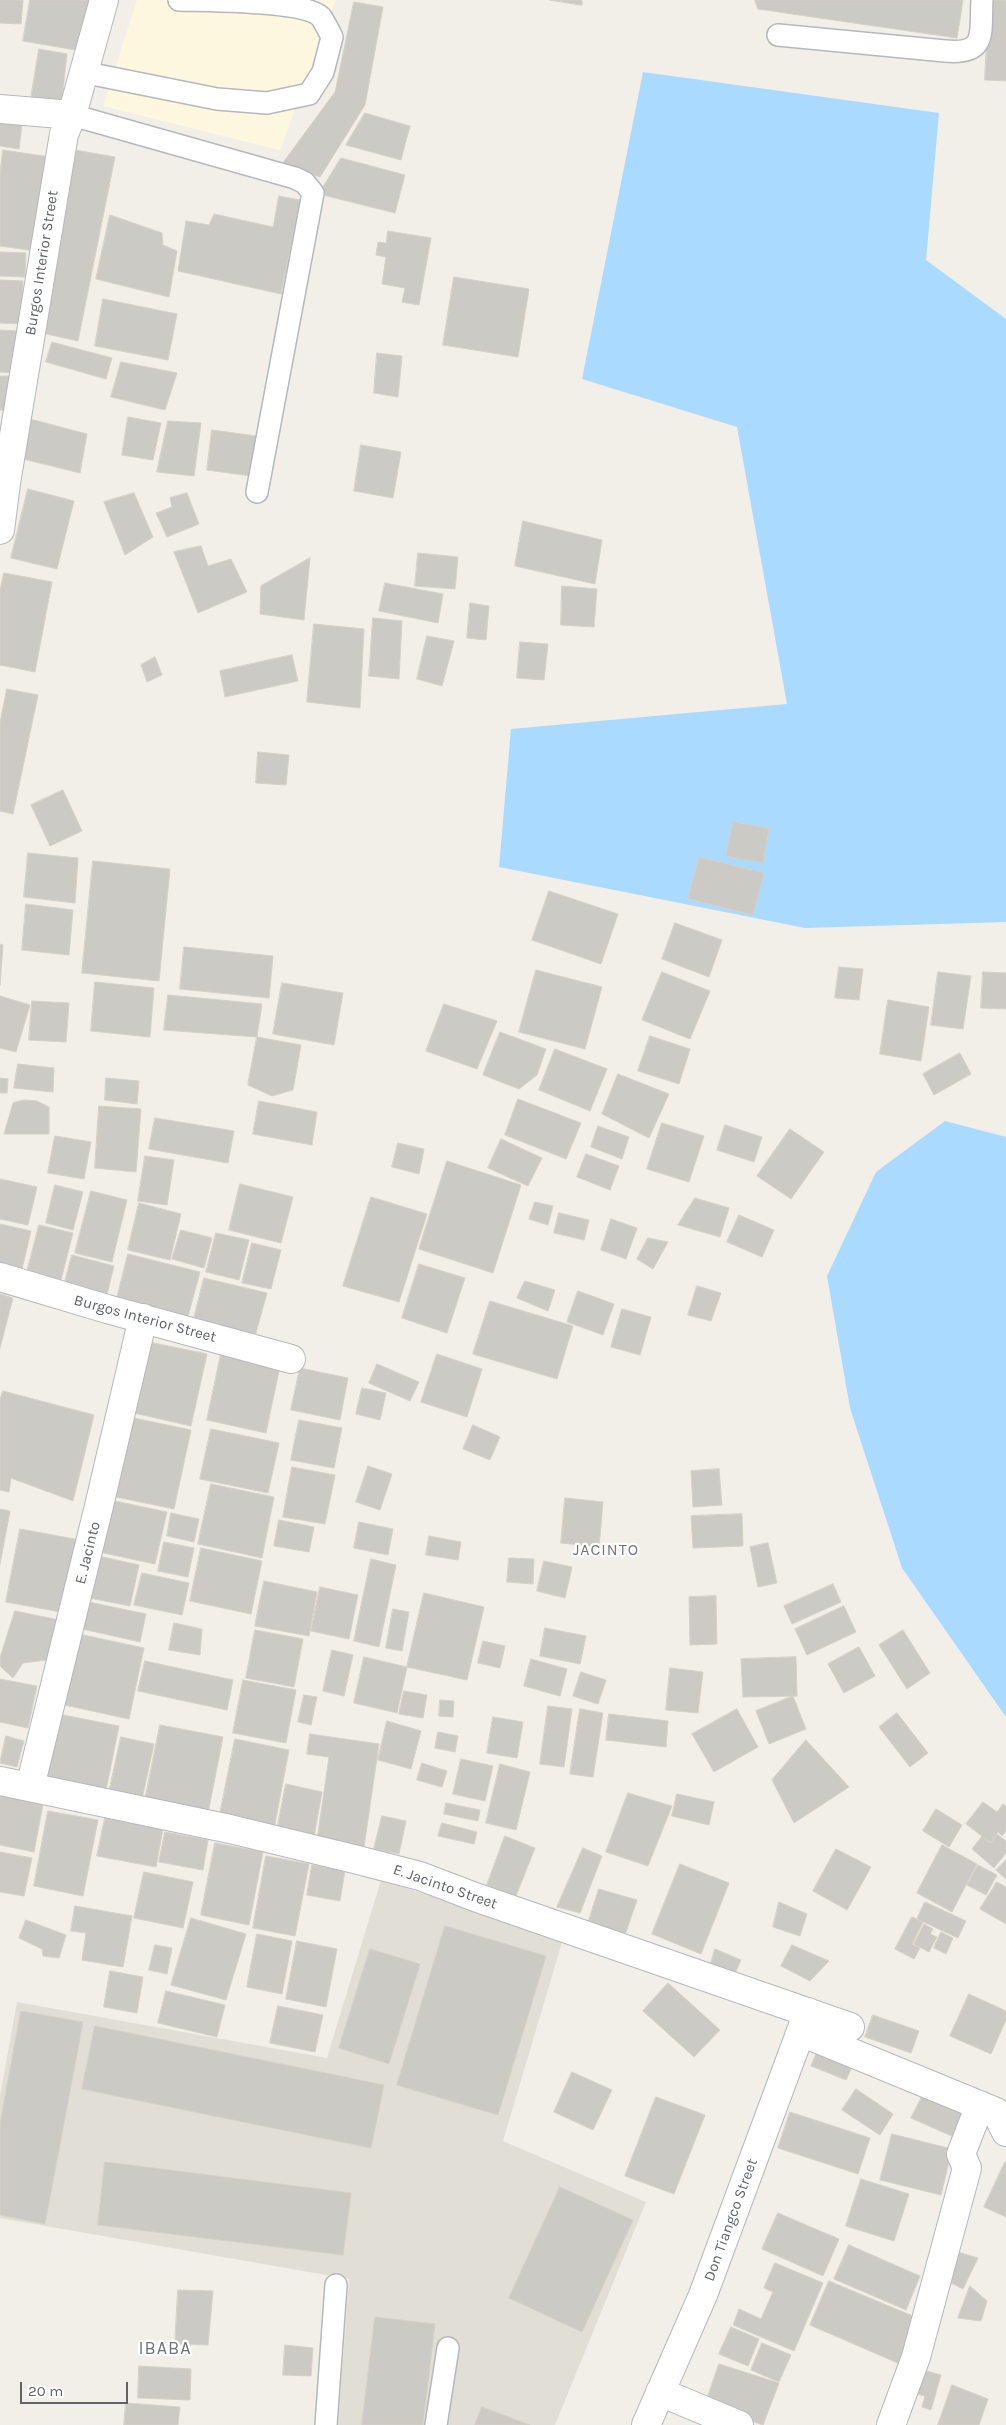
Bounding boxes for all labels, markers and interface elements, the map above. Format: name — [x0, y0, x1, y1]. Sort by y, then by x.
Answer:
street label: Burgos Interior Street — [22, 189, 62, 337]
street label: Burgos Interior Street — [72, 1291, 218, 1347]
street label: E. Jacinto — [72, 1520, 104, 1586]
district label: JACINTO — [572, 1540, 640, 1560]
street label: E. Jacinto Street — [391, 1861, 499, 1913]
street label: Don Tiangco Street — [700, 2156, 762, 2284]
district label: IBABA — [138, 2338, 192, 2360]
scale bar — [22, 2372, 130, 2404]
text: 20 m — [28, 2382, 63, 2400]

